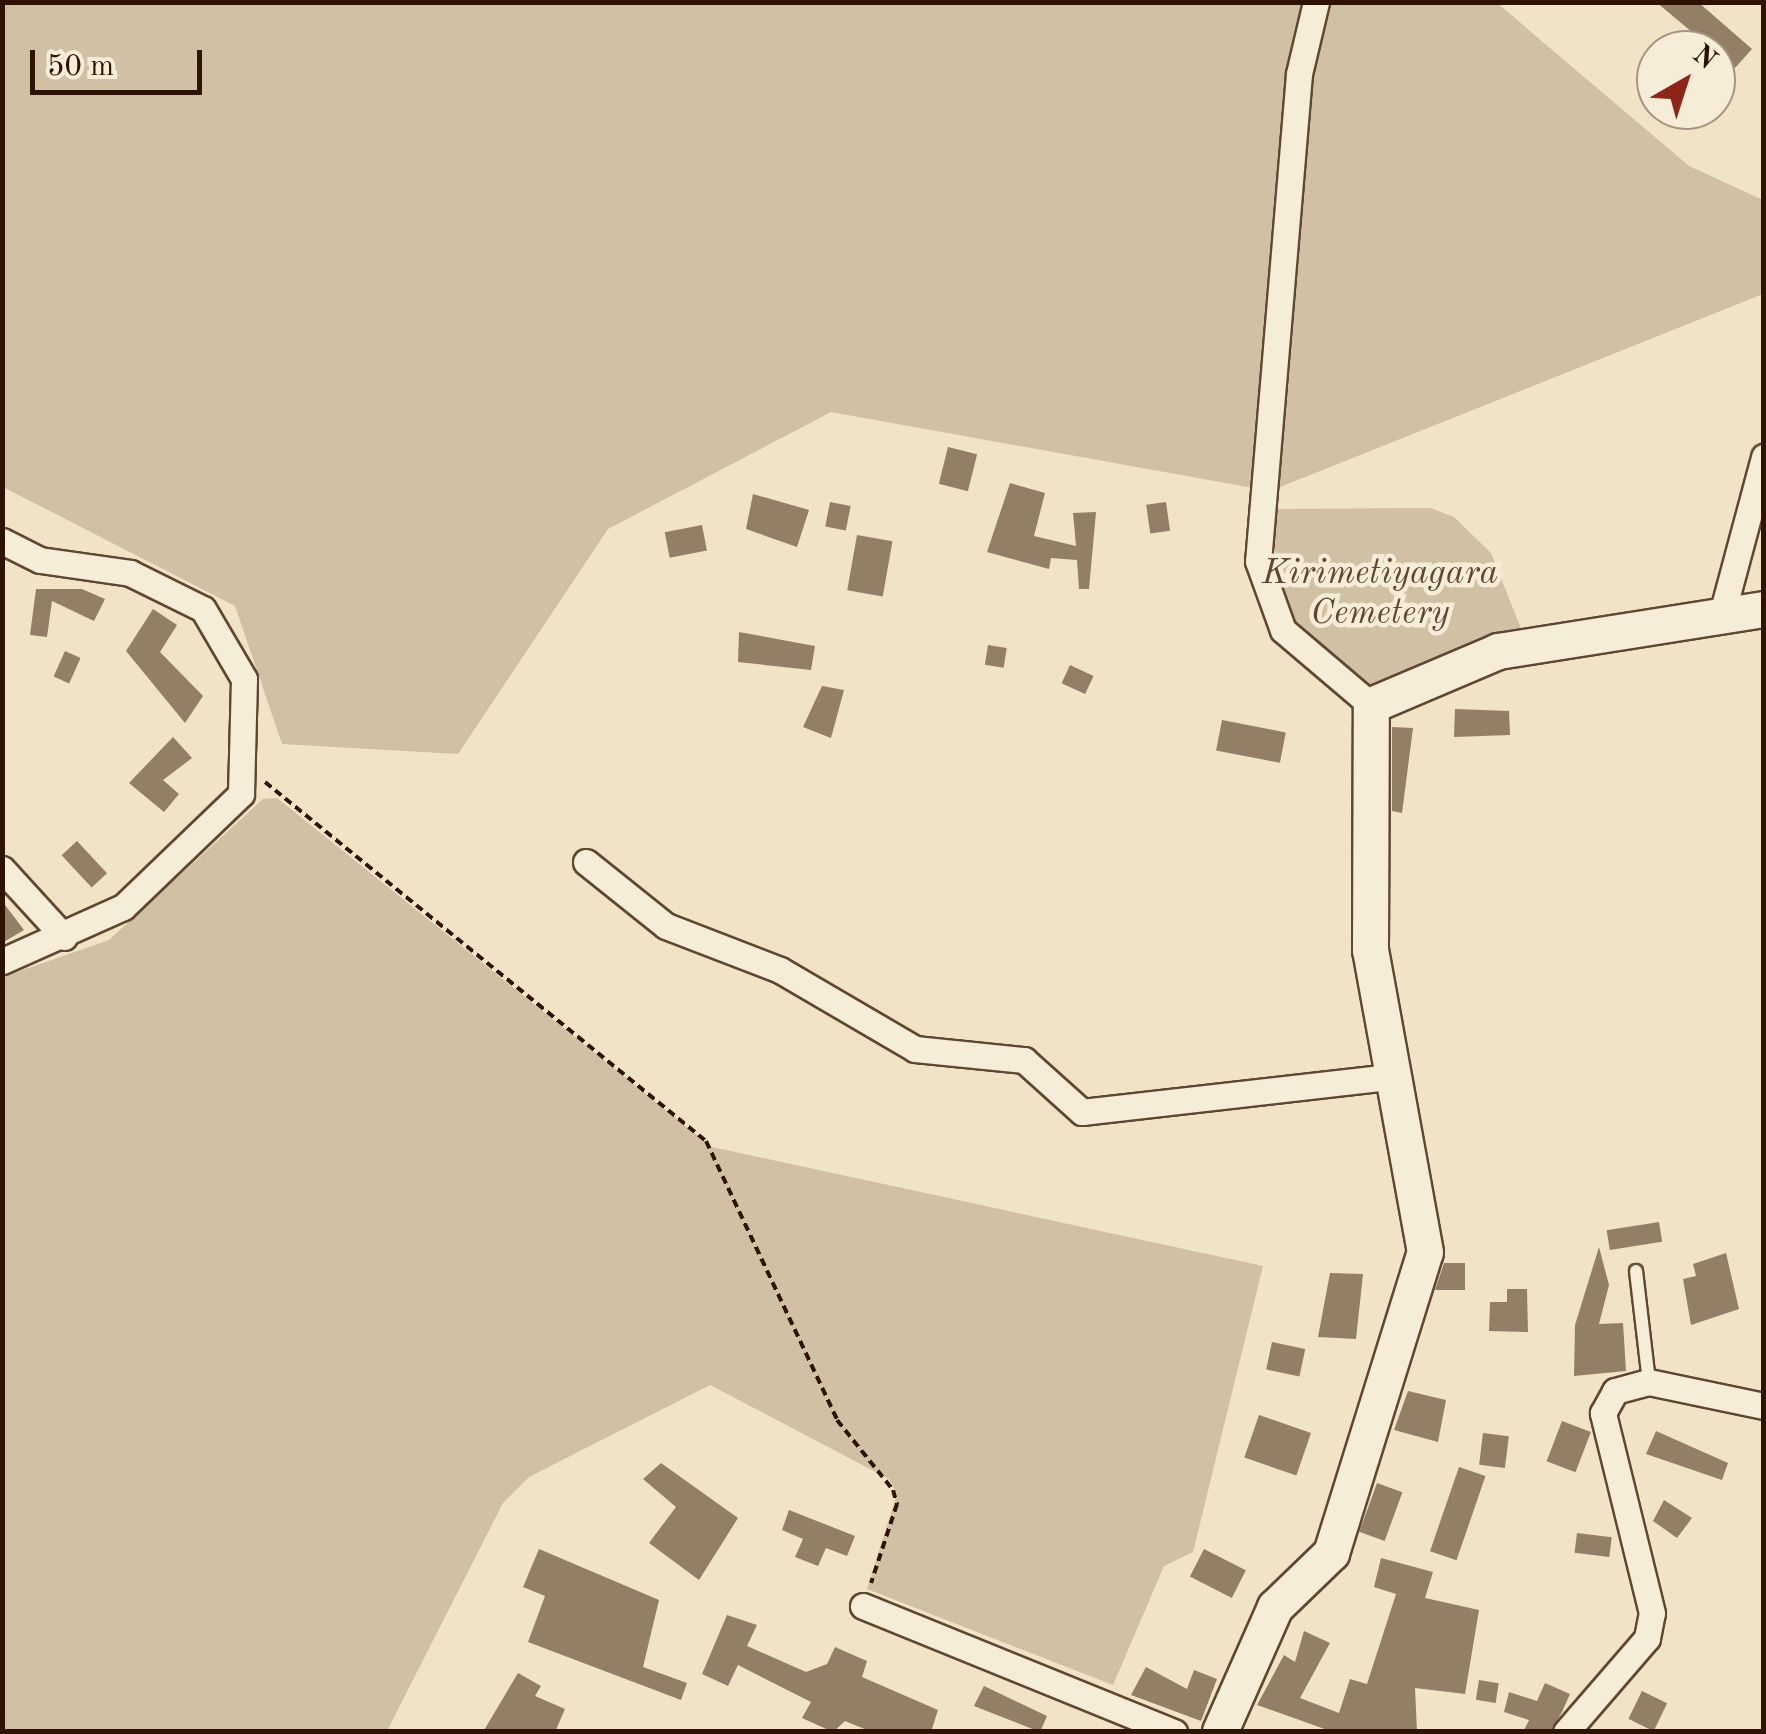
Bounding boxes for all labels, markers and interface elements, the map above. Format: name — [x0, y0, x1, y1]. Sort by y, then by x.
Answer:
scale bar — [35, 30, 208, 92]
north arrow — [1636, 30, 1736, 130]
text: N — [1686, 41, 1721, 76]
text: 50 m — [47, 52, 114, 82]
park label: Kirimetiyagara Cemetery — [1262, 553, 1498, 635]

